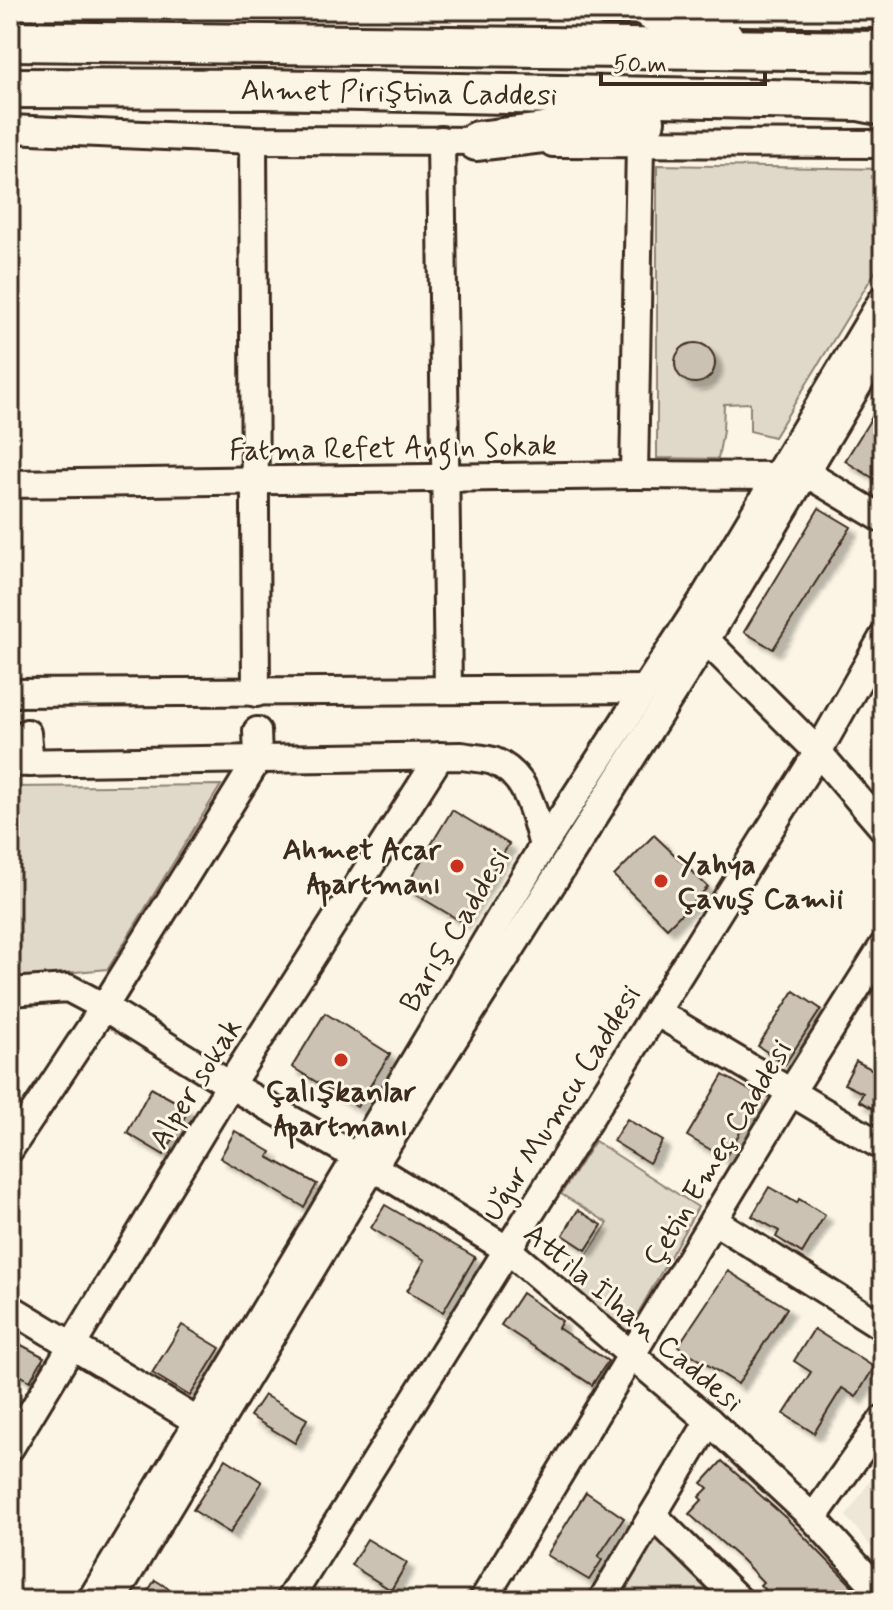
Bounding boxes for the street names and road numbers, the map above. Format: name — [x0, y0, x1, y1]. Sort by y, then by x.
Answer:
street label: Ahmet Piriştina Caddesi — [240, 71, 558, 116]
street label: Fatma Refet Angın Sokak — [229, 426, 557, 474]
street label: Barış Caddesi — [391, 842, 519, 1020]
street label: Uğur Mumcu Caddesi — [474, 978, 651, 1229]
street label: Alper sokak — [141, 1011, 252, 1157]
street label: Çetin Emeç Caddesi — [635, 1033, 802, 1275]
street label: Attila İlhan Caddesi — [515, 1215, 751, 1422]

